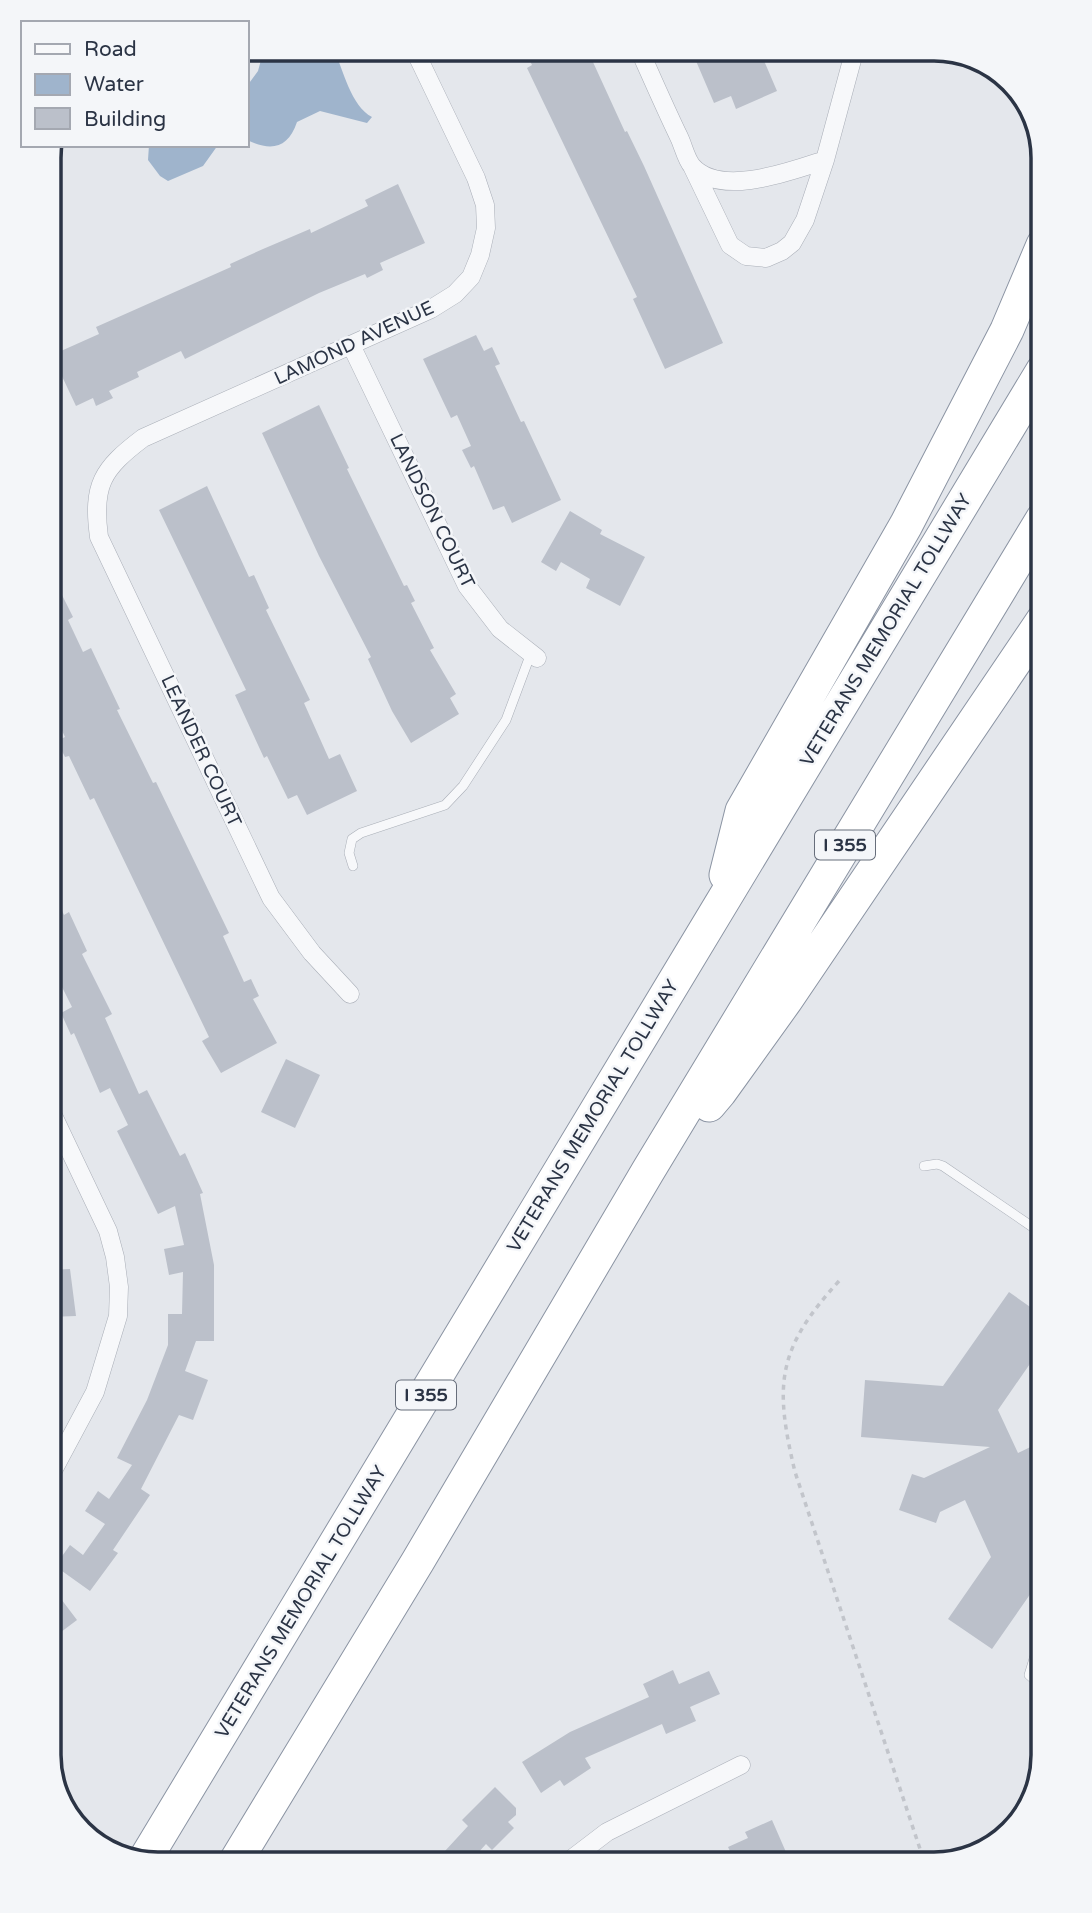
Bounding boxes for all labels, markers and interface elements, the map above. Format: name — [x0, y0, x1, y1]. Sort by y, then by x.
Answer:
legend — [21, 21, 248, 147]
text: Road — [84, 37, 137, 62]
text: Water — [84, 72, 144, 97]
text: Building — [84, 107, 166, 132]
street label: LAMOND AVENUE — [271, 296, 437, 390]
street label: LANDSON COURT — [385, 430, 479, 592]
street label: VETERANS MEMORIAL TOLLWAY — [796, 490, 976, 770]
street label: LEANDER COURT — [156, 672, 246, 831]
road number: I 355 — [815, 830, 875, 860]
street label: VETERANS MEMORIAL TOLLWAY — [503, 976, 683, 1256]
road number: I 355 — [396, 1380, 456, 1410]
street label: VETERANS MEMORIAL TOLLWAY — [211, 1462, 391, 1742]

